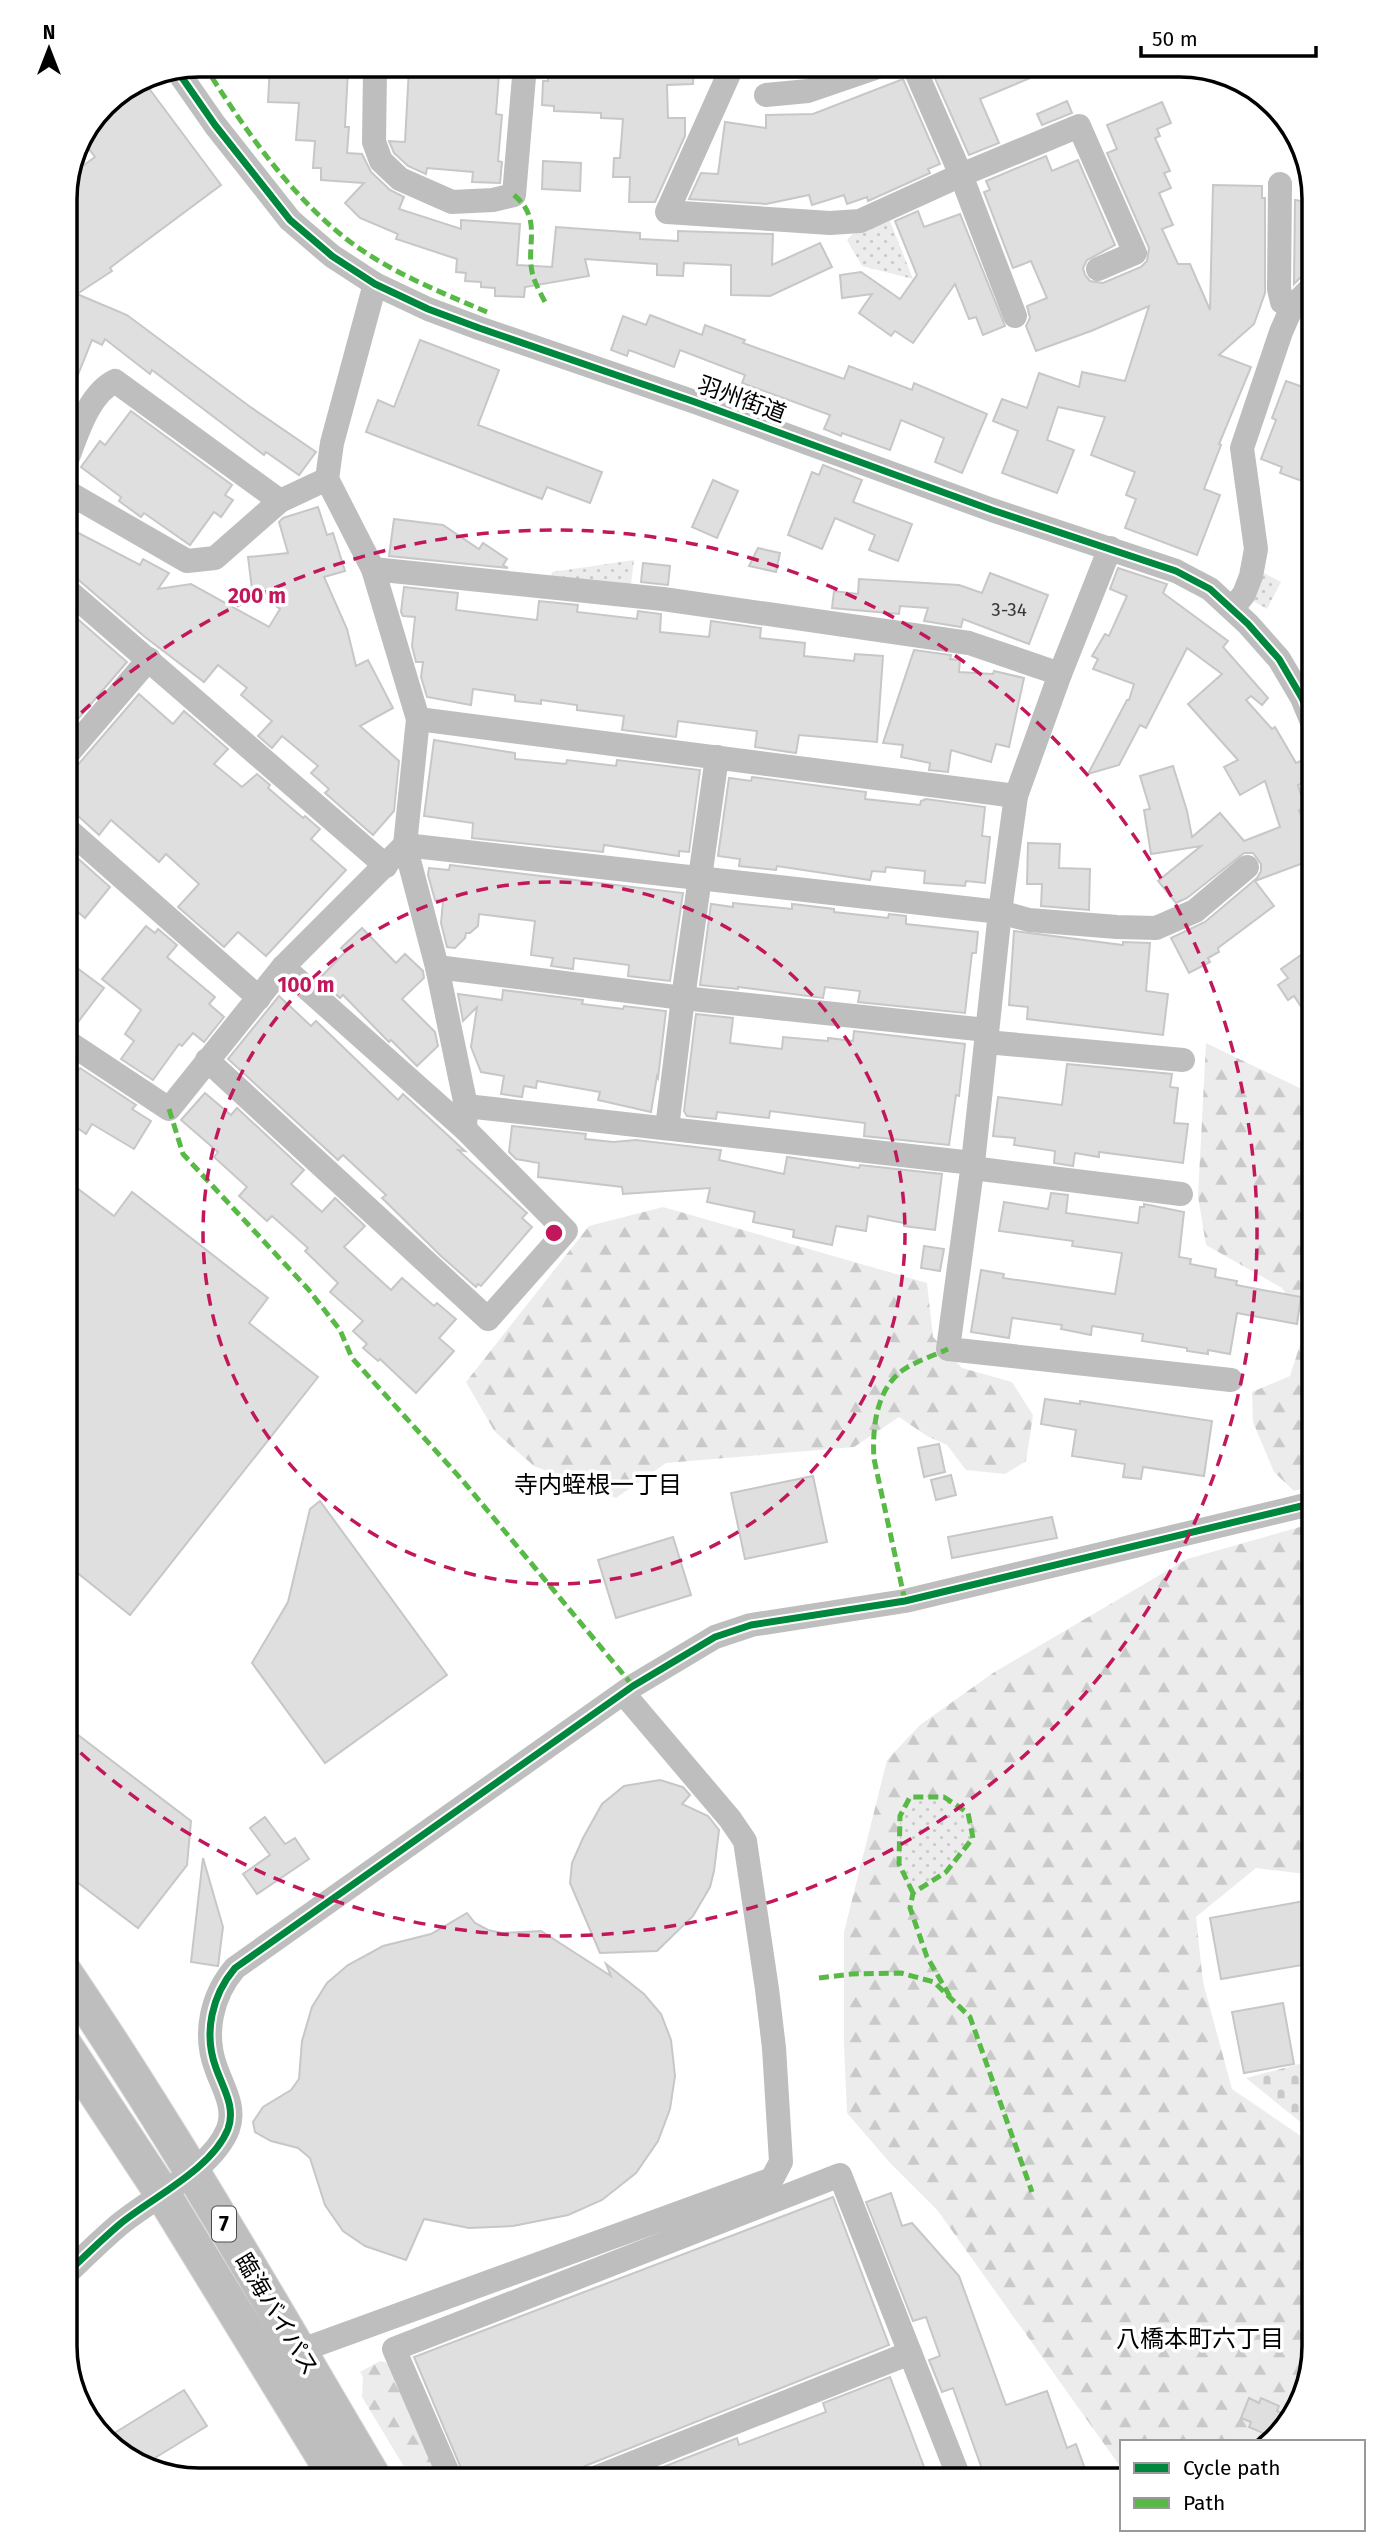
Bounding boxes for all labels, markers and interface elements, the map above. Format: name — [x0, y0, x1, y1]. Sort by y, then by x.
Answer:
north arrow — [14, 14, 84, 84]
scale bar — [1141, 14, 1316, 58]
text: N — [43, 21, 55, 44]
text: 50 m — [1152, 26, 1198, 52]
street label: 羽州街道 — [694, 370, 790, 428]
text: 200 m — [228, 583, 286, 609]
house number: 3-34 — [991, 598, 1027, 621]
text: 100 m — [277, 972, 335, 998]
centre of rings — [542, 1221, 566, 1245]
district label: 寺内蛭根一丁目 — [514, 1471, 682, 1499]
road number: 7 — [212, 2206, 236, 2242]
street label: 臨海バイパス — [230, 2248, 324, 2380]
district label: 八橋本町六丁目 — [1116, 2325, 1284, 2353]
legend — [1120, 2440, 1365, 2531]
text: Cycle path — [1183, 2455, 1281, 2481]
text: Path — [1183, 2490, 1225, 2516]

